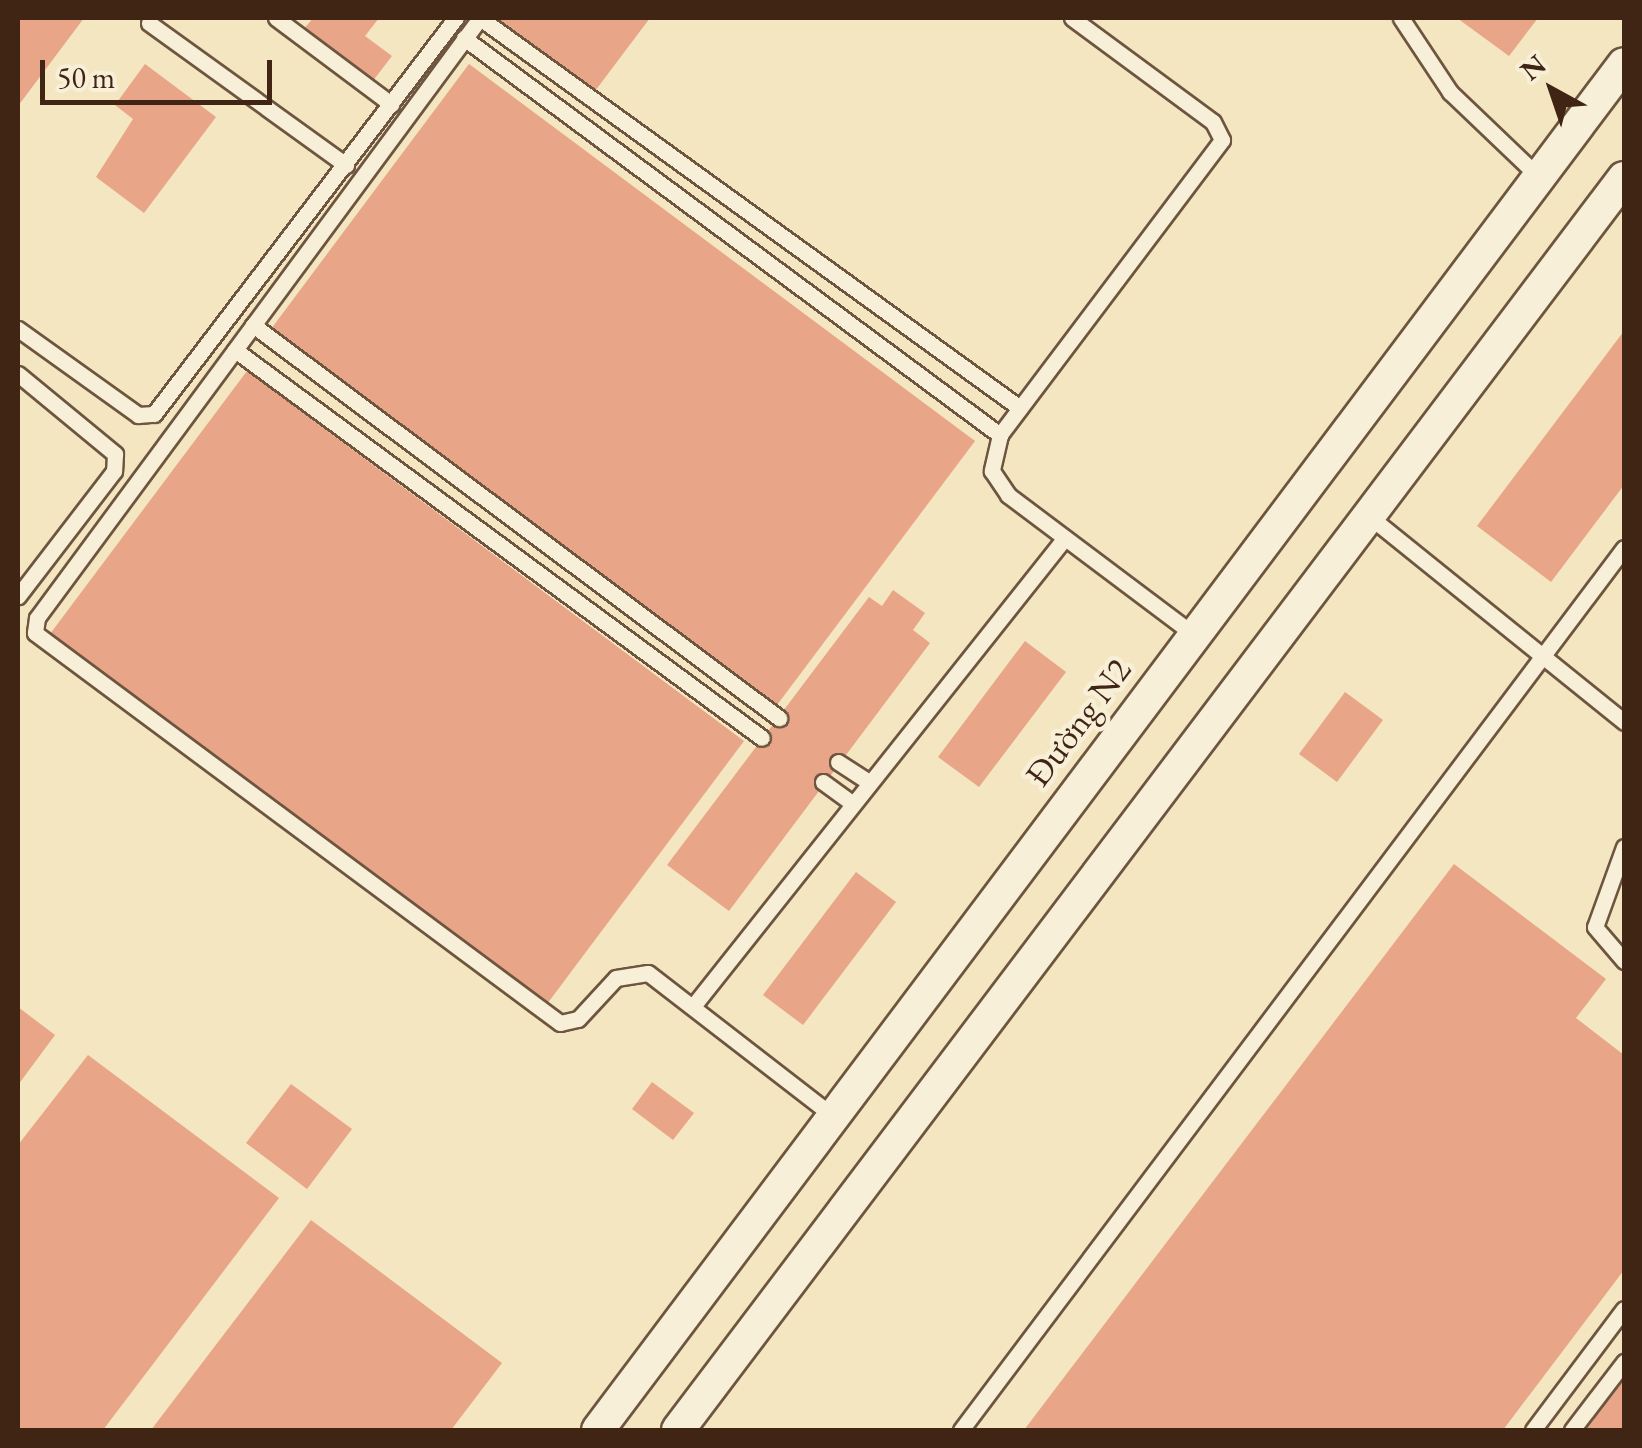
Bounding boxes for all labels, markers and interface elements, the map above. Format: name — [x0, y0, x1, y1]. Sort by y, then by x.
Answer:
scale bar — [45, 40, 278, 102]
north arrow — [1502, 40, 1602, 140]
text: N — [1512, 46, 1553, 88]
text: 50 m — [57, 58, 115, 97]
street label: Đường N2 — [1016, 650, 1140, 794]

